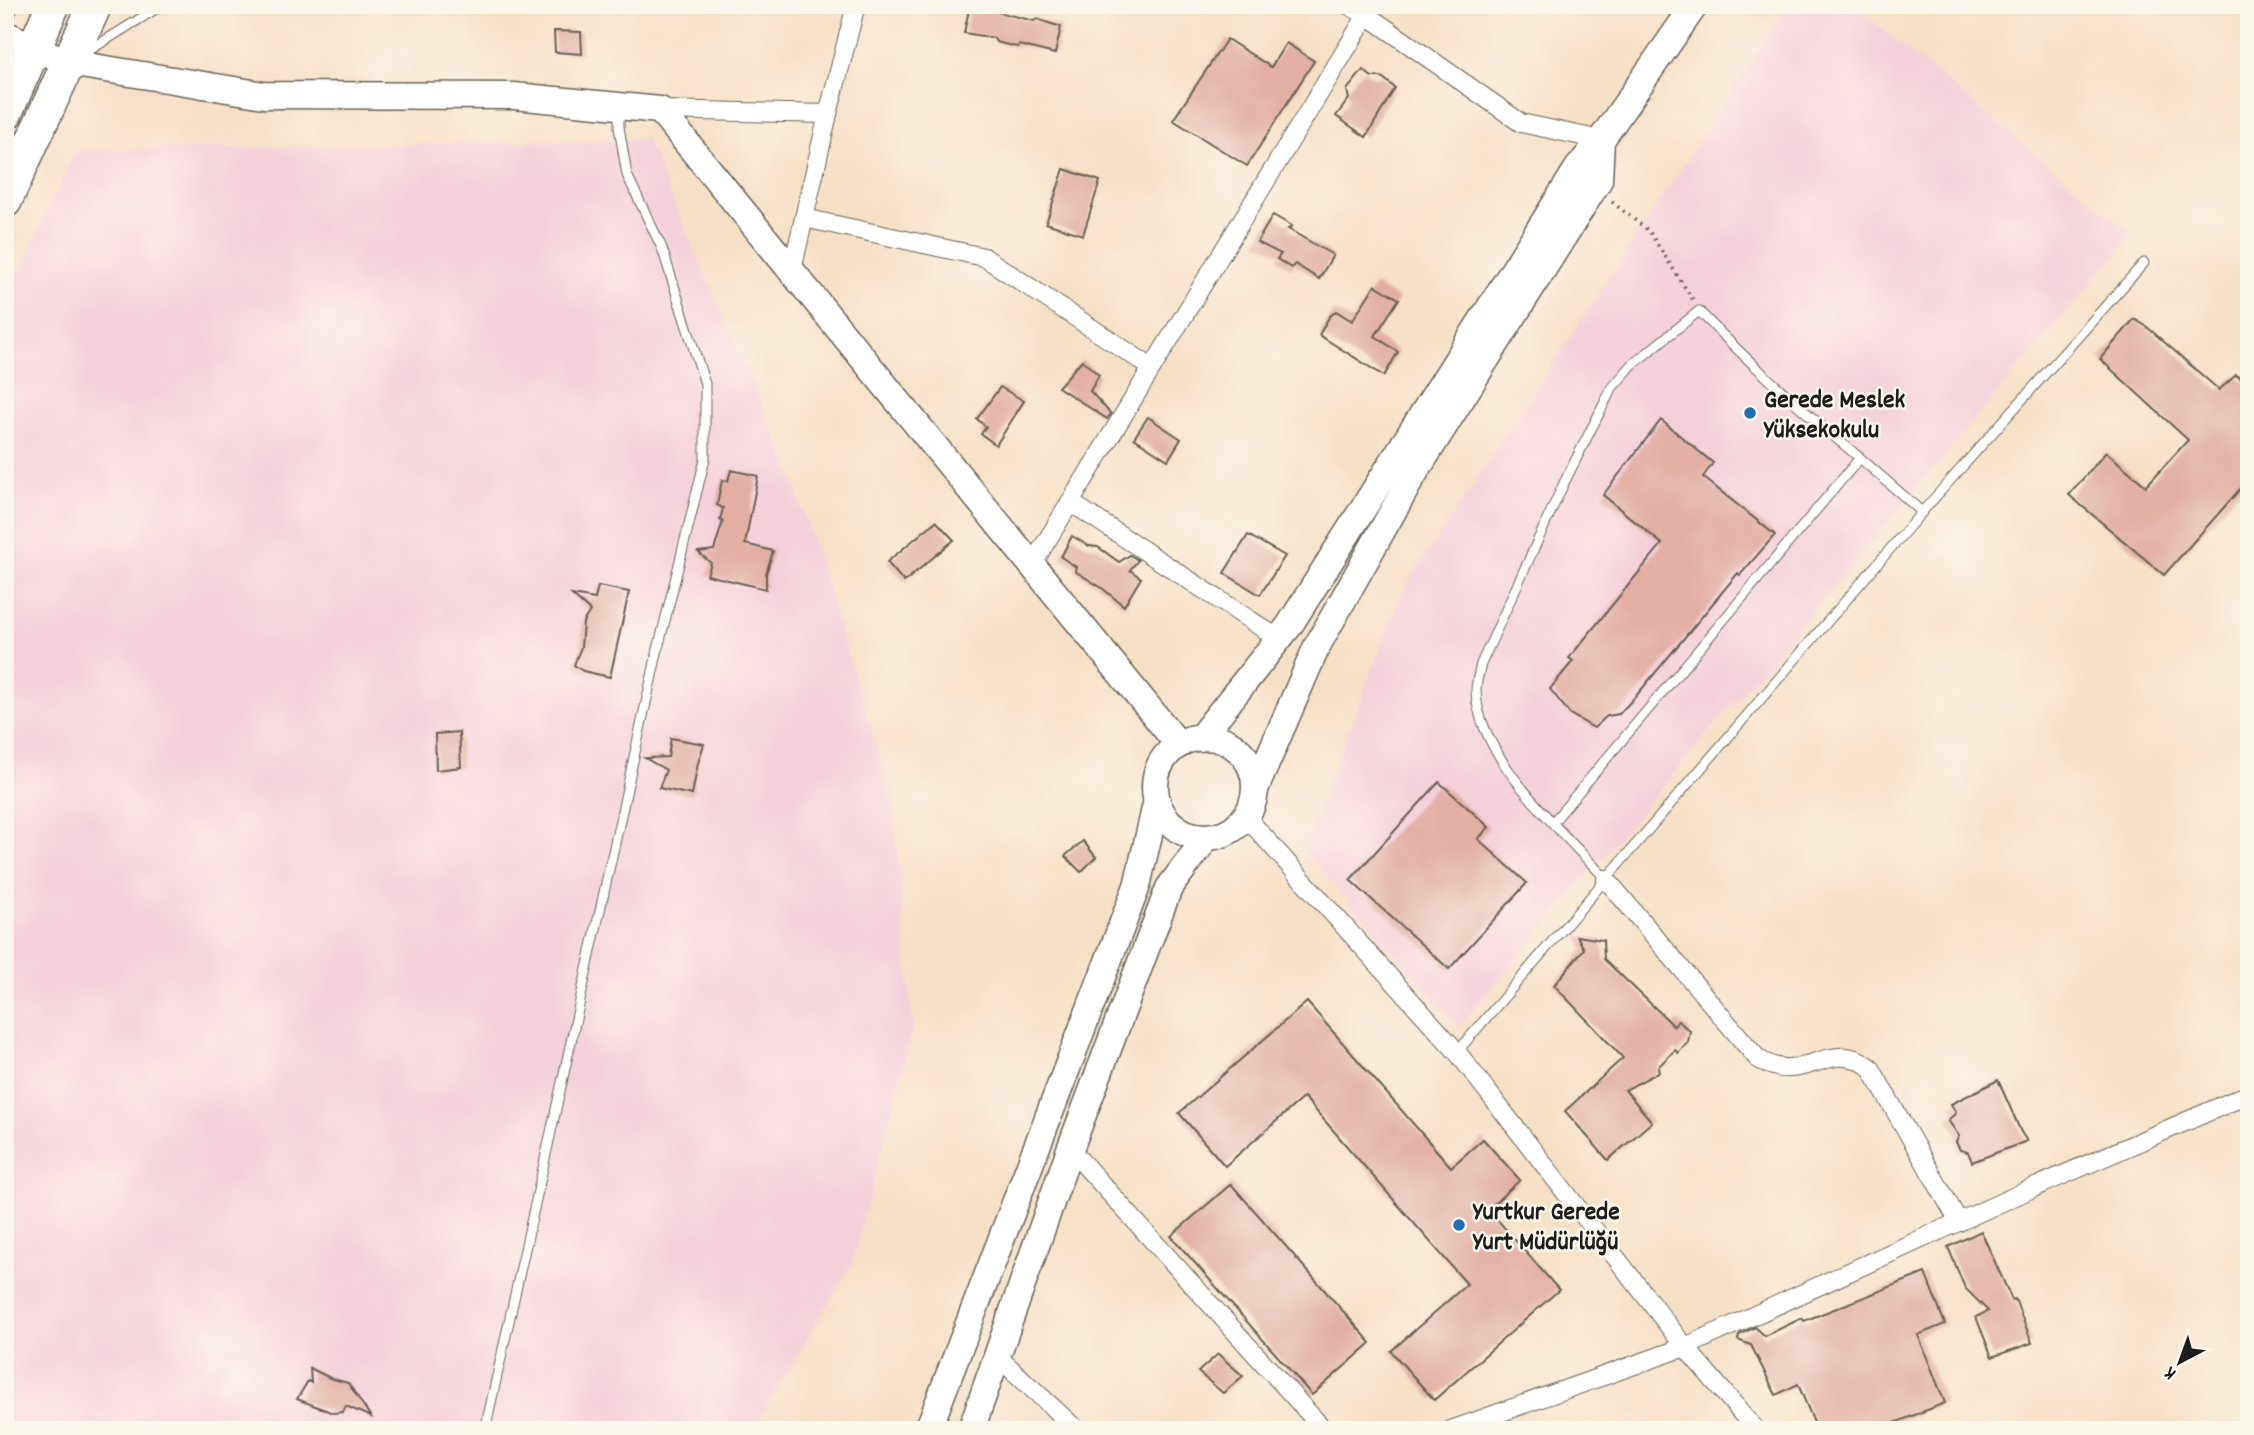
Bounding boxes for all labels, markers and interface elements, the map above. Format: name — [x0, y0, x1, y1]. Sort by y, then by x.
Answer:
place label: Gerede Meslek Yüksekokulu — [1763, 383, 1905, 450]
marker: Gerede Meslek Yüksekokulu — [1742, 405, 1758, 421]
place label: Yurtkur Gerede Yurt Müdürlüğü — [1472, 1195, 1620, 1262]
marker: Yurtkur Gerede Yurt Müdürlüğü — [1451, 1217, 1467, 1233]
north arrow — [2146, 1326, 2216, 1396]
text: K — [2159, 1359, 2183, 1385]

